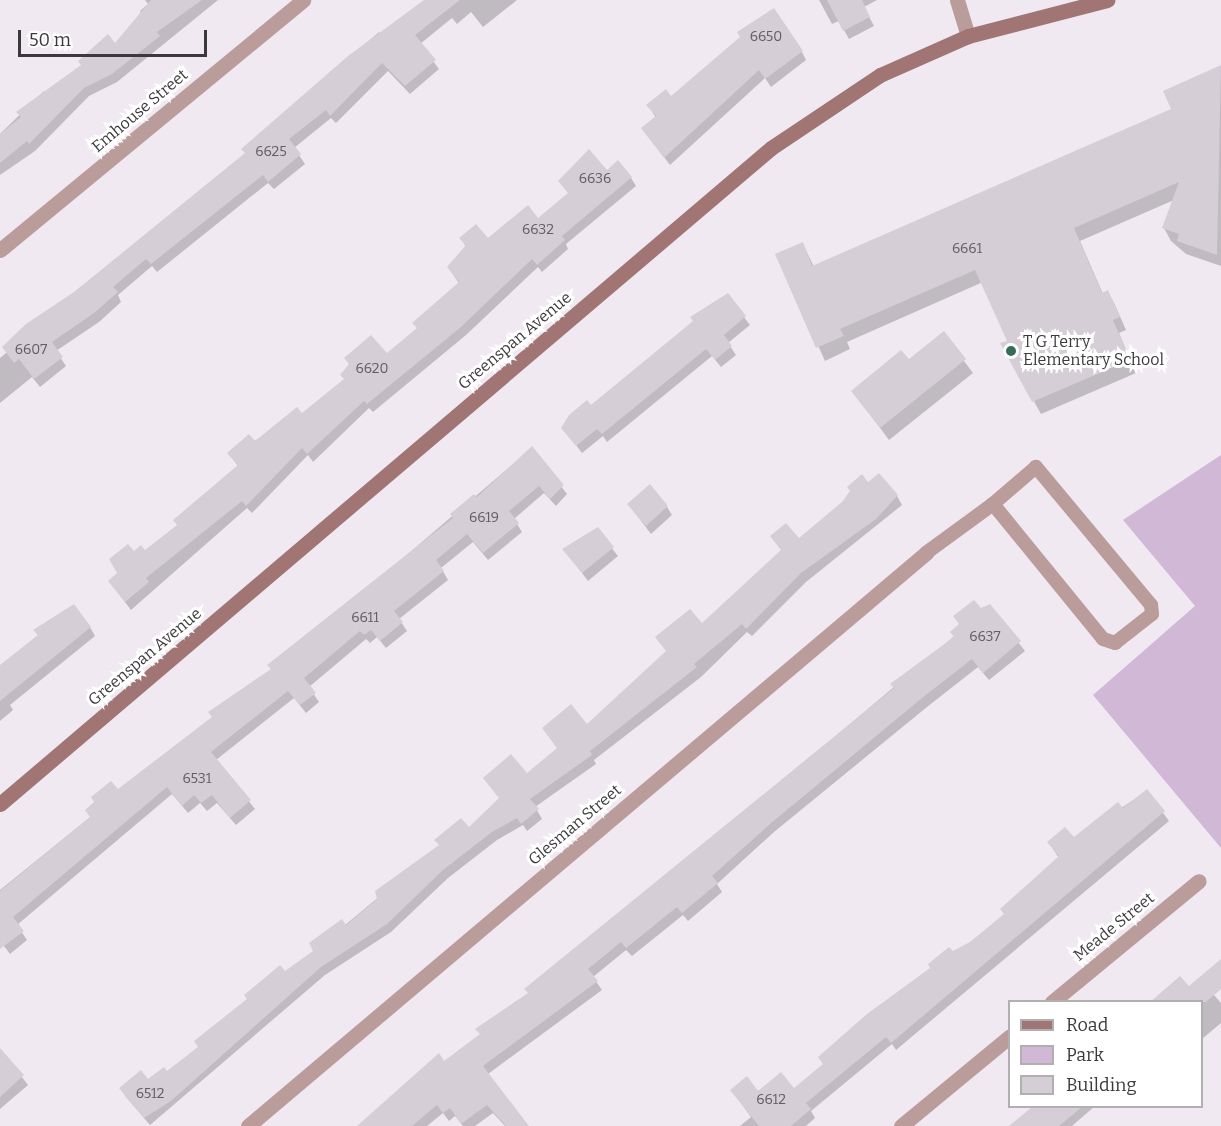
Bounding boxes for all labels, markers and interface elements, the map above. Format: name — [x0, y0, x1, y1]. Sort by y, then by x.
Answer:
scale bar — [21, 18, 210, 56]
text: 50 m — [29, 29, 71, 51]
house number: 6650 — [750, 29, 782, 45]
street label: Emhouse Street — [88, 65, 192, 157]
house number: 6625 — [255, 144, 287, 160]
house number: 6636 — [579, 171, 611, 187]
house number: 6632 — [522, 222, 554, 238]
house number: 6661 — [952, 241, 982, 257]
street label: Greenspan Avenue — [455, 288, 575, 394]
place label: T G Terry Elementary School — [1023, 332, 1164, 370]
house number: 6607 — [15, 342, 47, 358]
marker: T G Terry Elementary School — [1004, 344, 1018, 358]
house number: 6620 — [356, 361, 388, 377]
house number: 6619 — [469, 510, 499, 526]
street label: Greenspan Avenue — [85, 604, 205, 710]
house number: 6611 — [351, 610, 379, 626]
house number: 6637 — [969, 629, 1001, 645]
house number: 6531 — [183, 771, 211, 787]
street label: Glesman Street — [525, 781, 625, 869]
street label: Meade Street — [1070, 889, 1158, 965]
legend — [1008, 1000, 1203, 1108]
text: Road — [1066, 1014, 1108, 1036]
text: Park — [1066, 1044, 1104, 1066]
text: Building — [1066, 1074, 1137, 1096]
house number: 6512 — [136, 1086, 164, 1102]
house number: 6612 — [756, 1092, 786, 1108]

